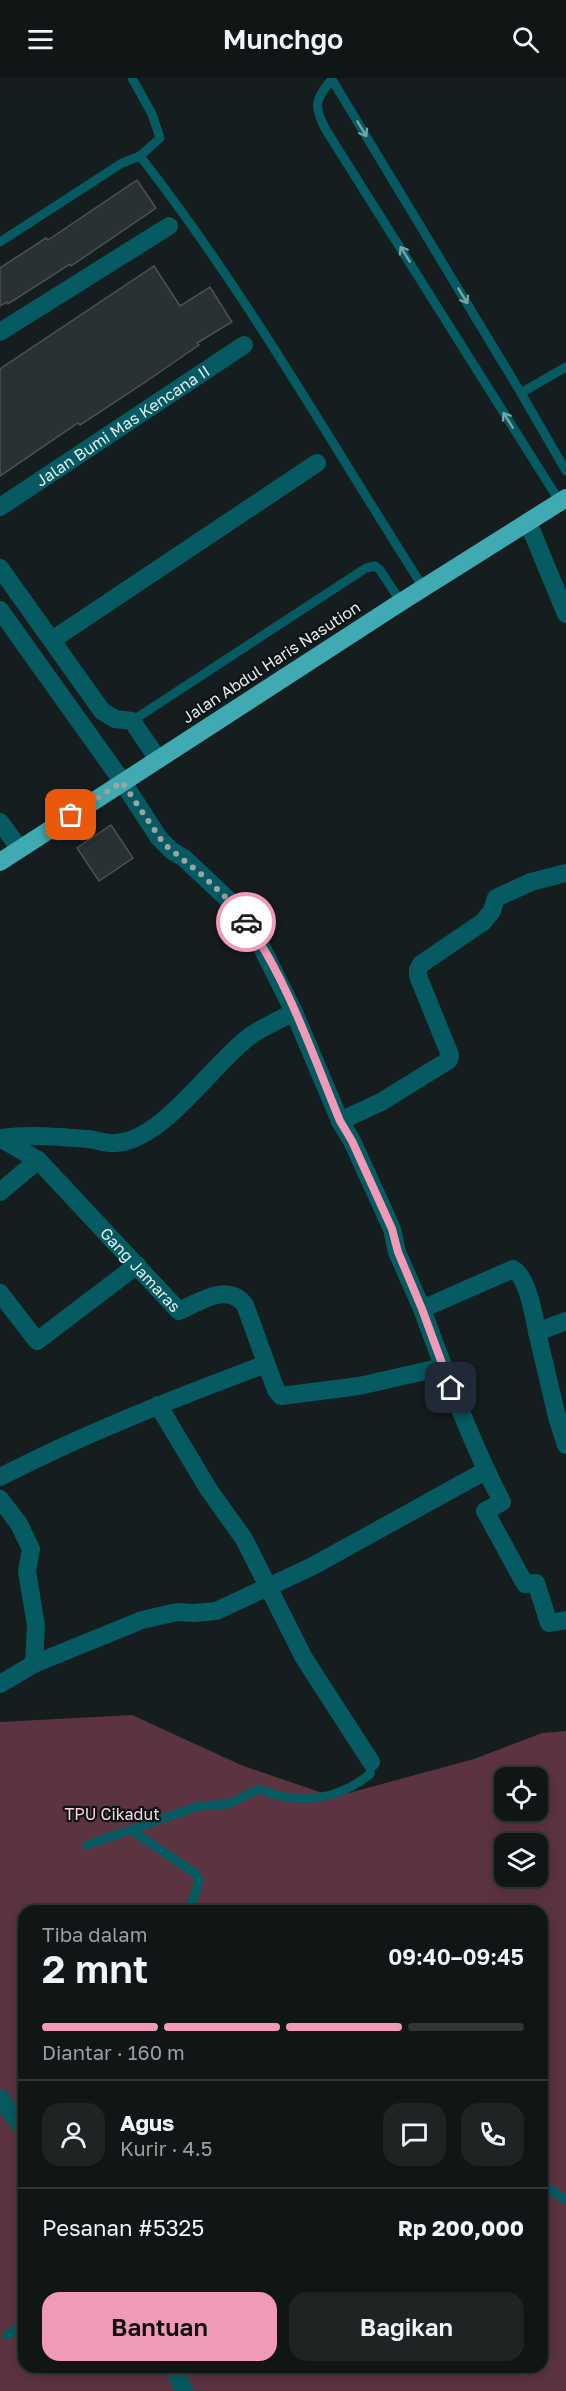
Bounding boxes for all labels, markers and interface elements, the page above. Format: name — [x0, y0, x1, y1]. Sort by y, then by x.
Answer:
icon: menu — [24, 23, 57, 56]
text: Munchgo — [223, 23, 343, 55]
icon: search — [509, 23, 542, 56]
one-way arrow — [356, 120, 368, 137]
one-way arrow — [398, 246, 411, 263]
one-way arrow — [457, 287, 469, 304]
street label: Jalan Bumi Mas Kencana II — [32, 361, 213, 491]
one-way arrow — [502, 411, 515, 428]
street label: Jalan Abdul Haris Nasution — [178, 597, 364, 727]
pin — [45, 789, 96, 840]
icon: bag — [54, 798, 87, 831]
courier — [216, 892, 276, 952]
icon: car — [230, 906, 263, 939]
street label: Gang Jamaras — [96, 1223, 185, 1316]
pin — [425, 1362, 476, 1413]
icon: home — [434, 1371, 467, 1404]
map controls — [494, 1767, 548, 1887]
button: locate — [494, 1767, 548, 1821]
park label: TPU Cikadut — [64, 1804, 160, 1824]
button: layers — [494, 1833, 548, 1887]
text: Tiba dalam — [42, 1922, 147, 1946]
text: 09:40–09:45 — [388, 1943, 524, 1970]
text: 2 mnt — [42, 1945, 148, 1992]
text: Diantar · 160 m — [42, 2040, 185, 2064]
button: person — [42, 2103, 105, 2166]
button: chat — [383, 2103, 446, 2166]
button: phone — [461, 2103, 524, 2166]
text: Agus — [120, 2109, 174, 2136]
text: Kurir · 4.5 — [120, 2136, 212, 2160]
text: Pesanan #5325 — [42, 2214, 204, 2241]
text: Rp 200,000 — [398, 2214, 524, 2241]
button: Bantuan — [42, 2292, 277, 2361]
button: Bagikan — [289, 2292, 524, 2361]

